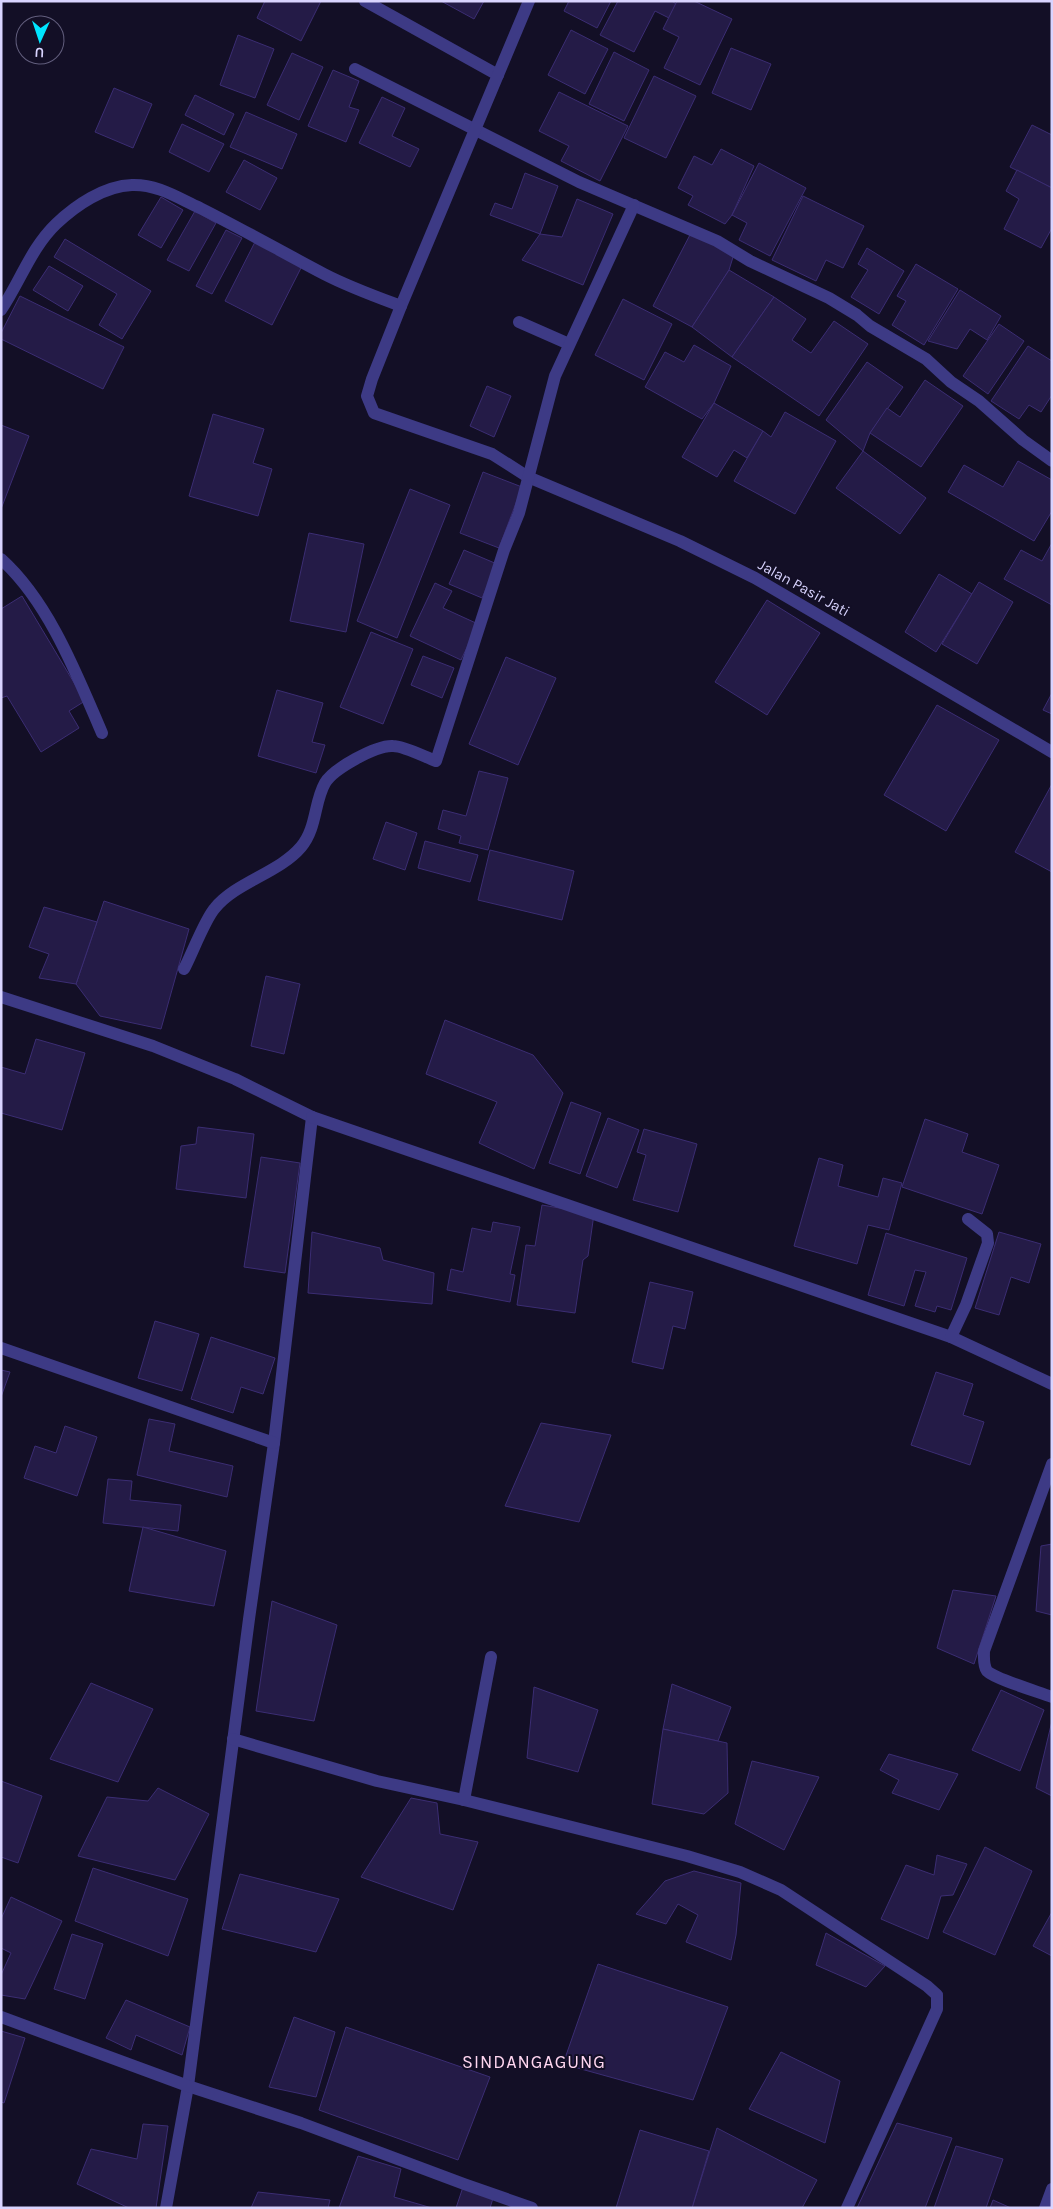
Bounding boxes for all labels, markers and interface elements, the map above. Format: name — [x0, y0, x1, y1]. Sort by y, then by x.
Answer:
north arrow — [15, 15, 65, 65]
text: U — [34, 44, 45, 61]
street label: Jalan Pasir Jati — [755, 555, 853, 621]
district label: SINDANGAGUNG — [462, 2051, 606, 2073]

